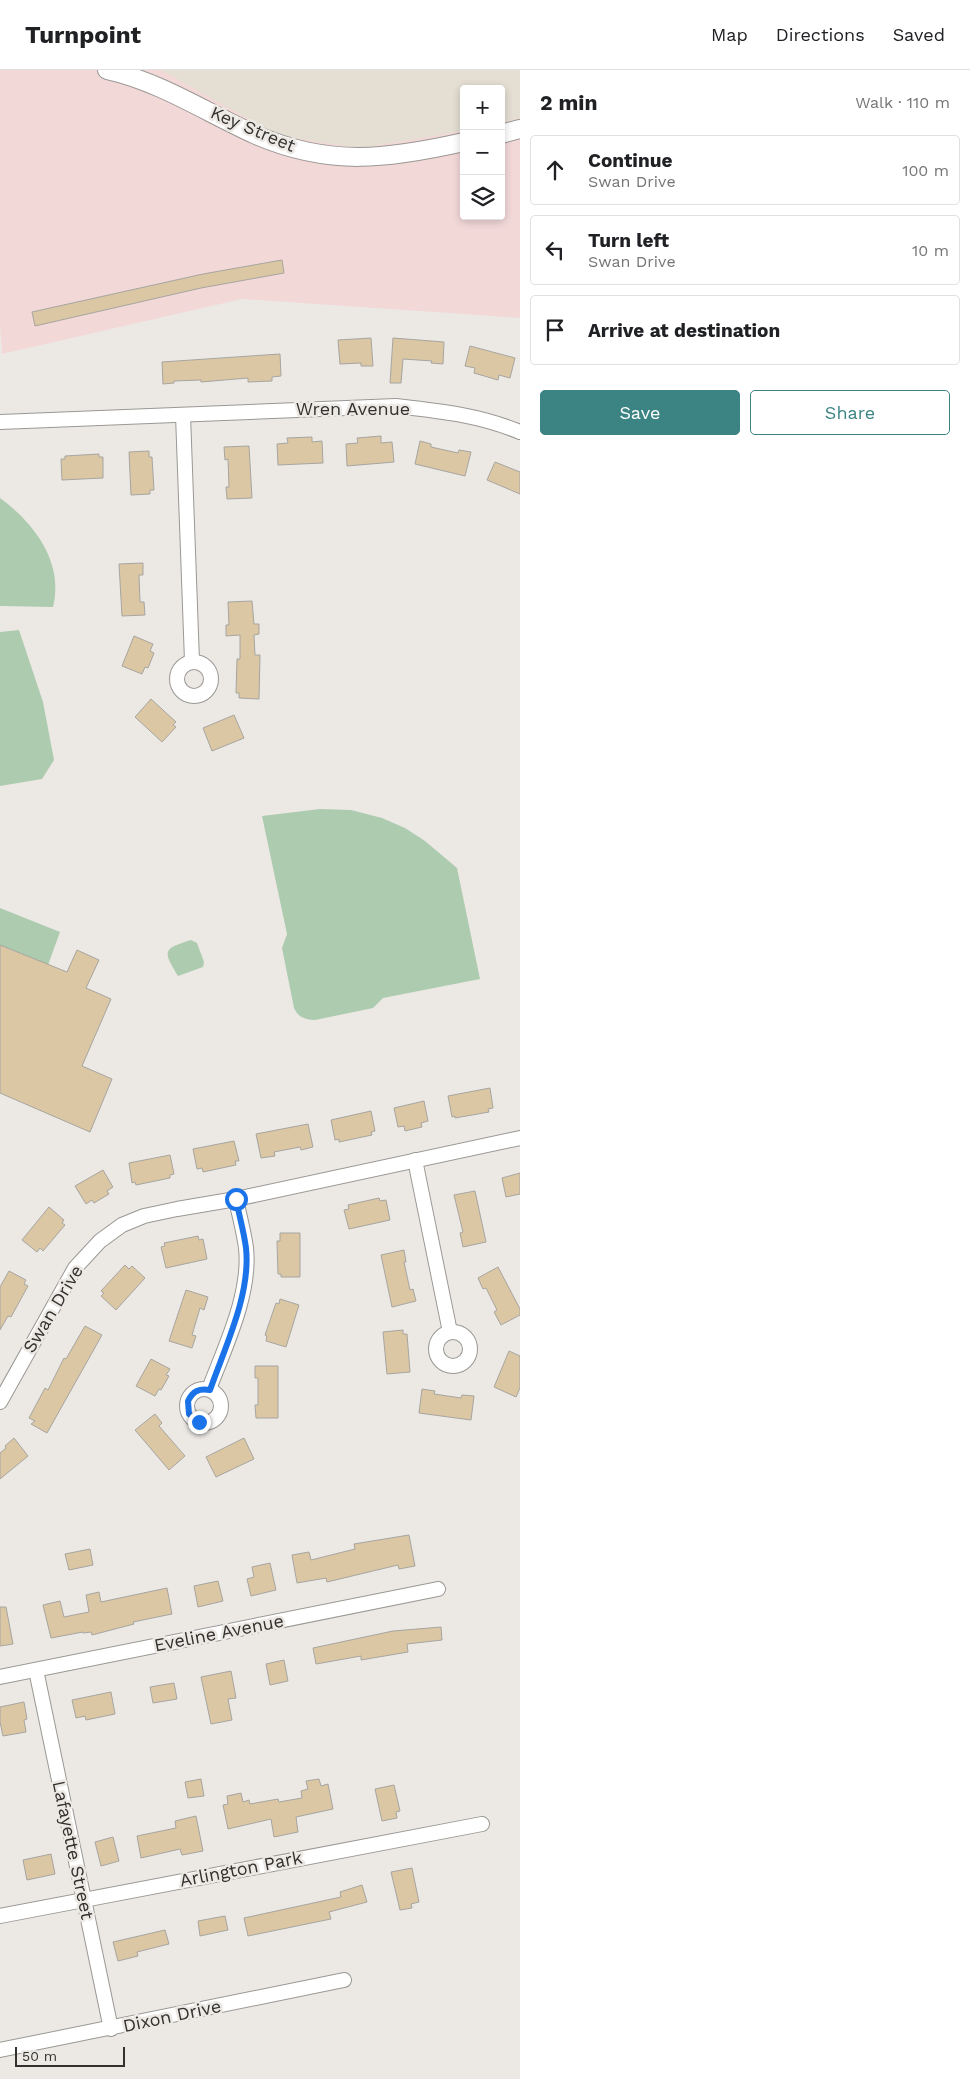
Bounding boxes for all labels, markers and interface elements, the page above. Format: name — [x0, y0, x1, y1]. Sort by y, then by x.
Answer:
text: Turnpoint — [25, 21, 141, 49]
text: Map — [711, 24, 748, 45]
text: Directions — [776, 24, 865, 45]
text: Saved — [893, 24, 945, 45]
map controls — [460, 85, 505, 220]
button: + — [460, 85, 505, 130]
text: 2 min — [540, 90, 597, 115]
text: Walk · 110 m — [855, 93, 950, 112]
street label: Key Street — [208, 101, 299, 156]
button: − — [460, 130, 505, 175]
text: Continue — [588, 149, 672, 172]
icon: ahead — [541, 156, 569, 184]
text: 100 m — [902, 161, 949, 180]
text: Swan Drive — [588, 172, 676, 191]
button: layers — [460, 175, 505, 220]
text: Turn left — [588, 229, 669, 252]
icon: left — [541, 236, 569, 264]
text: 10 m — [912, 241, 949, 260]
text: Swan Drive — [588, 252, 676, 271]
icon: arrive — [541, 316, 569, 344]
text: Arrive at destination — [588, 319, 780, 342]
button: Save — [540, 390, 740, 435]
button: Share — [750, 390, 950, 435]
street label: Wren Avenue — [296, 398, 410, 419]
route start — [225, 1188, 248, 1211]
street label: Swan Drive — [18, 1261, 87, 1356]
route end — [188, 1411, 211, 1434]
street label: Eveline Avenue — [152, 1610, 285, 1655]
street label: Lafayette Street — [49, 1779, 99, 1922]
street label: Arlington Park — [178, 1846, 304, 1891]
street label: Dixon Drive — [121, 1995, 223, 2036]
scale bar — [15, 2044, 125, 2067]
text: 50 m — [22, 2048, 57, 2064]

